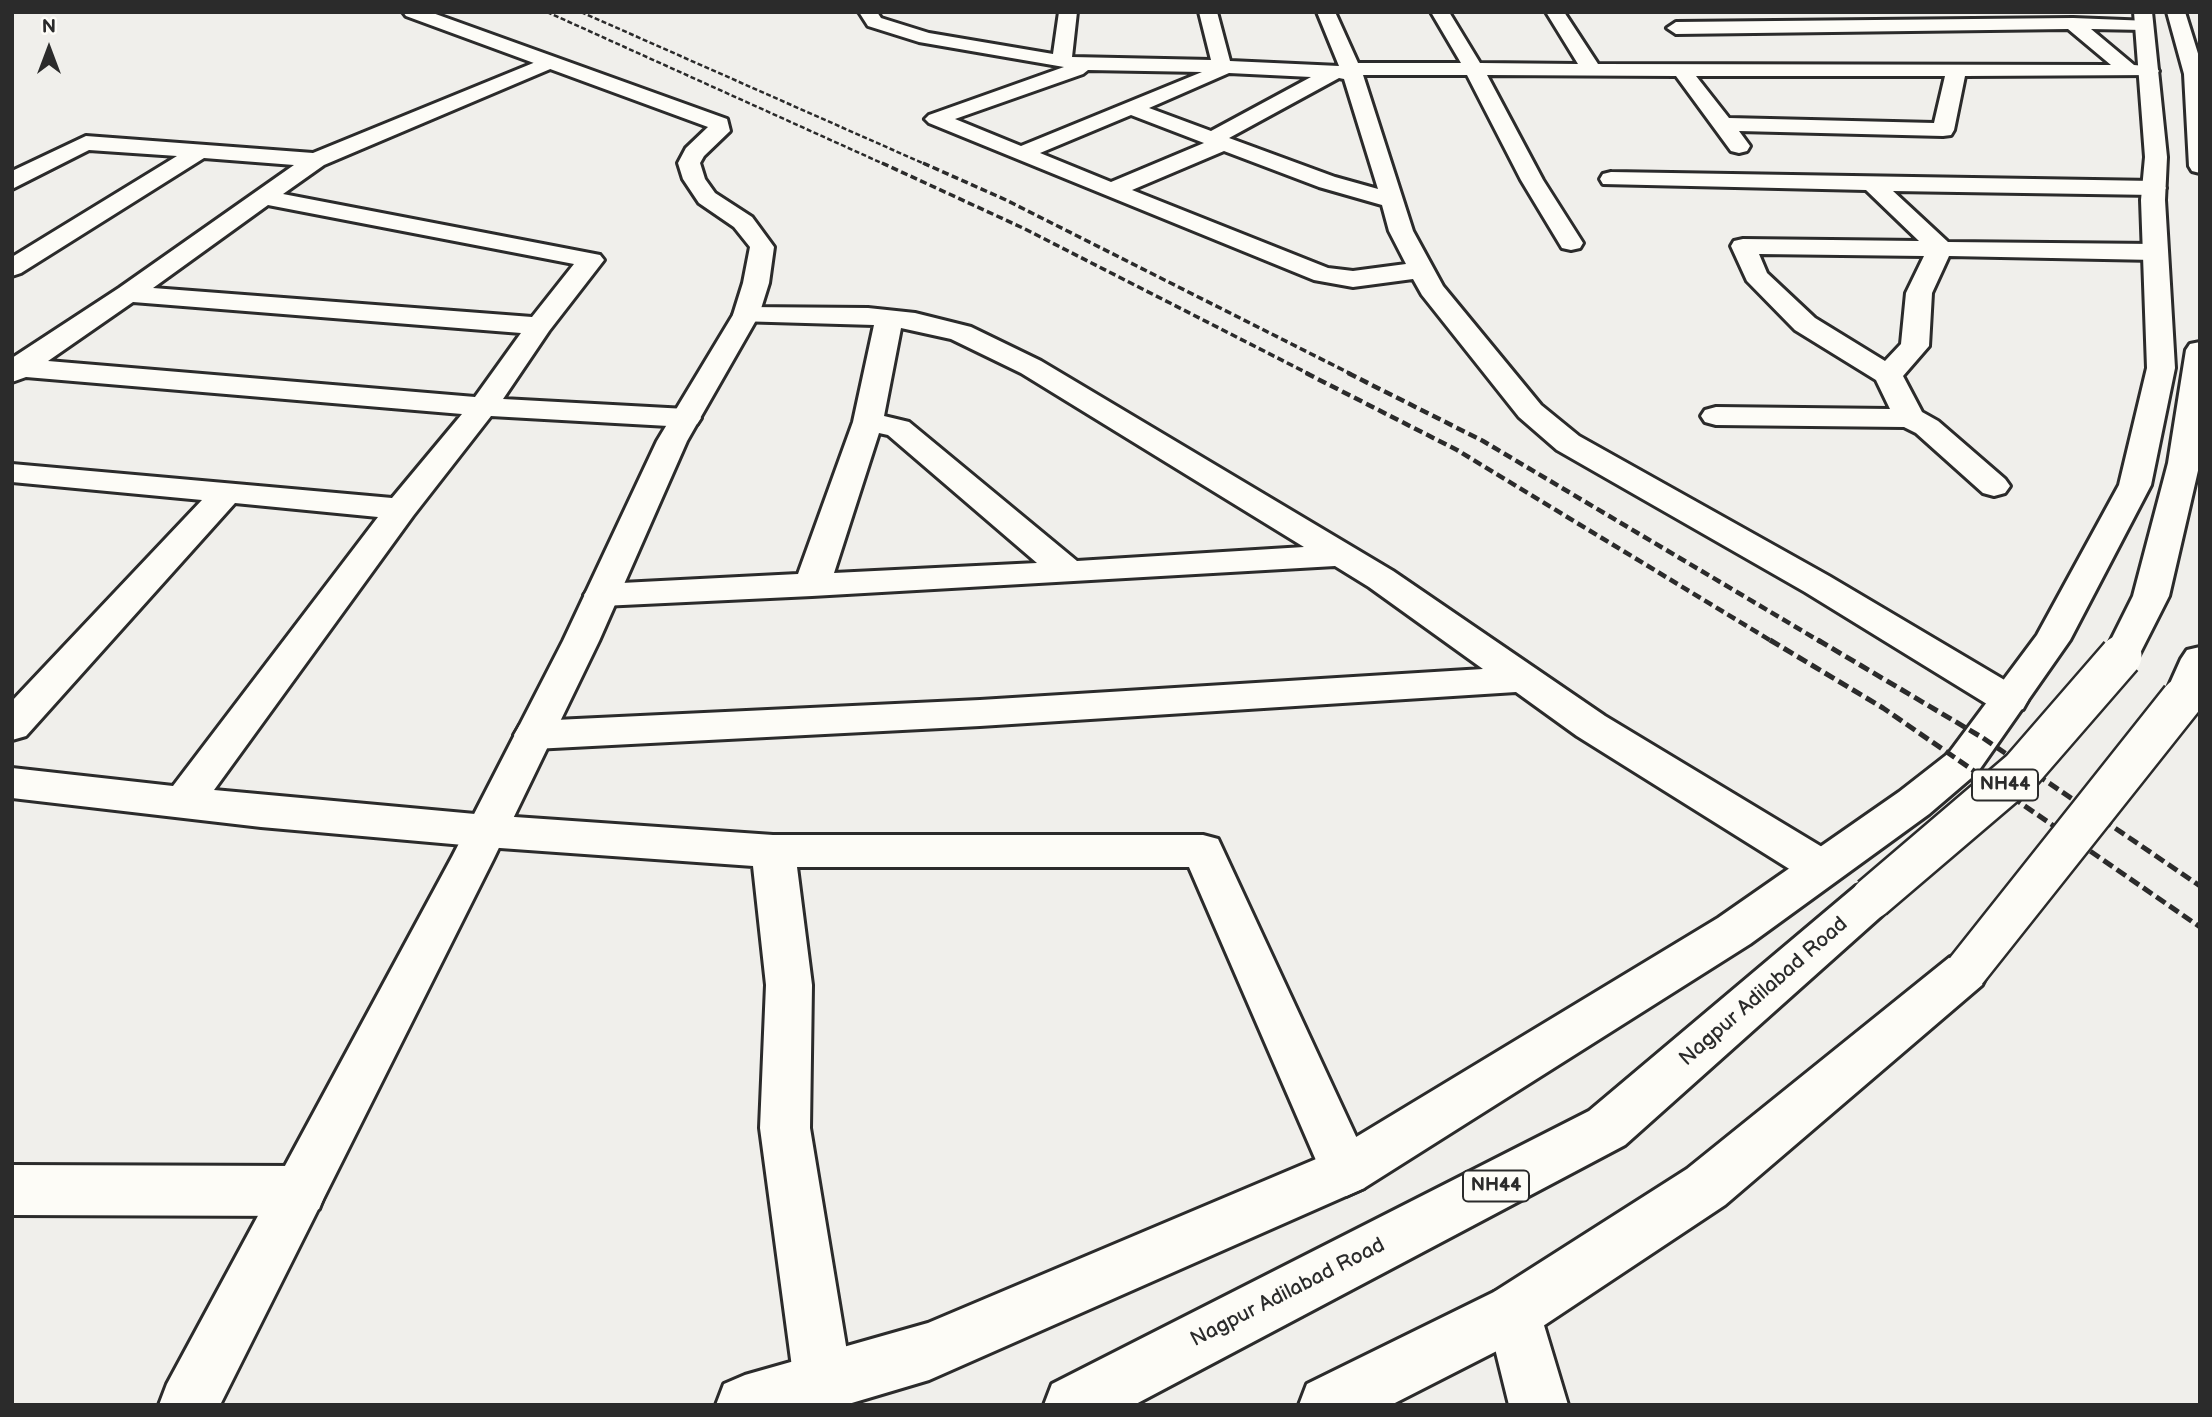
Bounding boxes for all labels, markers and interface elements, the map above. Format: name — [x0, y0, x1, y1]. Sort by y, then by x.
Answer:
north arrow — [14, 14, 84, 84]
text: N — [42, 16, 56, 39]
road number: NH44 — [1972, 770, 2038, 800]
street label: Nagpur Adilabad Road — [1675, 912, 1853, 1072]
road number: NH44 — [1463, 1170, 1529, 1202]
street label: Nagpur Adilabad Road — [1187, 1233, 1389, 1353]

